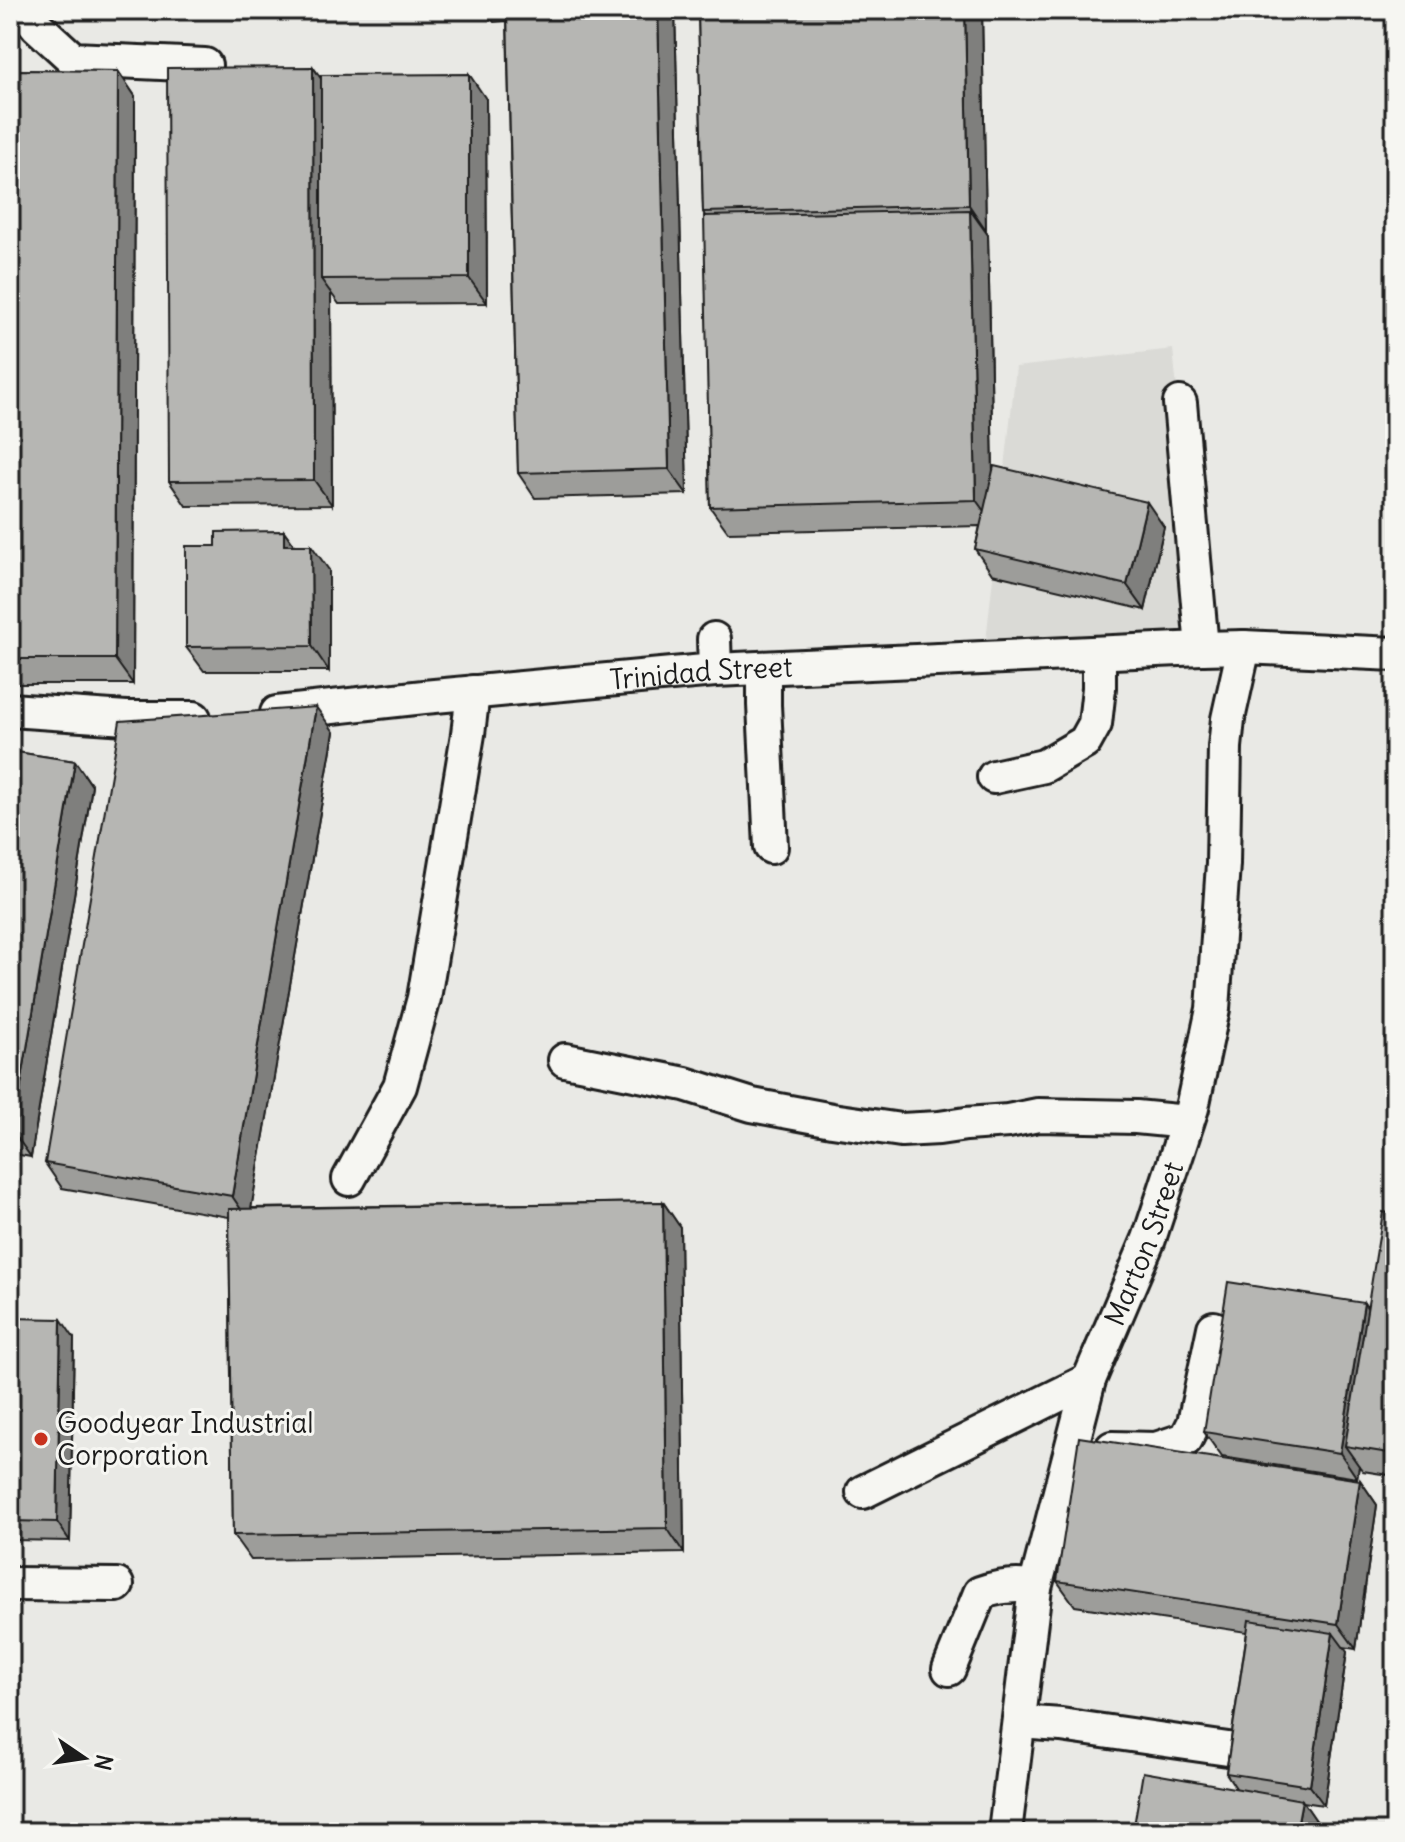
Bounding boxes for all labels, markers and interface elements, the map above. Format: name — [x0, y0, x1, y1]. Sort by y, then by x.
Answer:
street label: Trinidad Street — [608, 649, 793, 698]
street label: Marton Street — [1096, 1157, 1191, 1331]
place label: Goodyear Industrial Corporation — [57, 1405, 313, 1473]
marker: Goodyear Industrial Corporation — [32, 1430, 50, 1448]
north arrow — [44, 1718, 124, 1798]
text: N — [88, 1752, 119, 1773]

